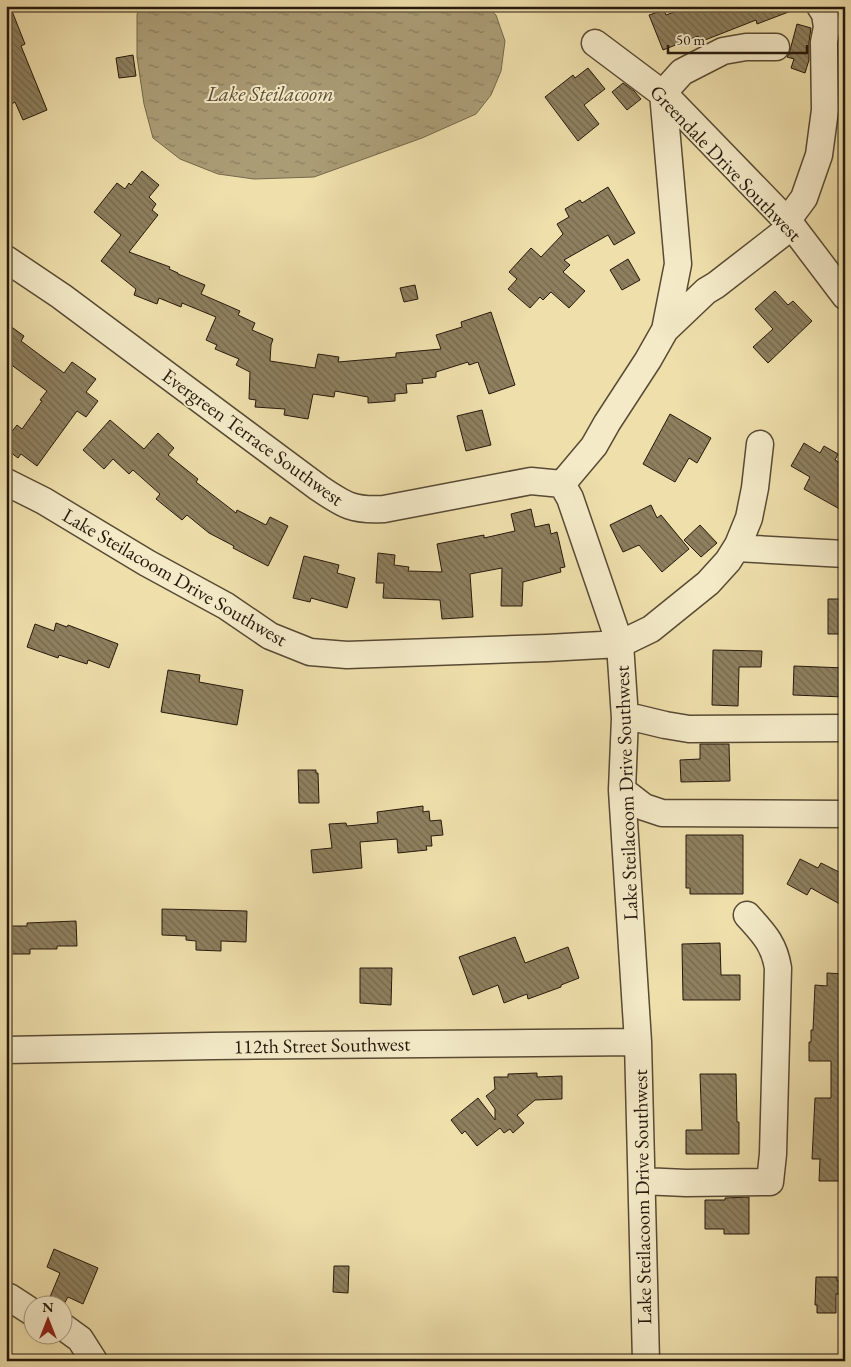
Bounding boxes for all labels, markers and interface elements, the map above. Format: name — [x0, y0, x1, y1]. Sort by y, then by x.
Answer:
scale bar — [668, 22, 807, 54]
text: 50 m — [676, 30, 705, 49]
street label: Greendale Drive Southwest — [644, 79, 808, 247]
water label: Lake Steilacoom — [206, 80, 333, 107]
street label: Evergreen Terrace Southwest — [157, 362, 350, 512]
street label: Lake Steilacoom Drive Southwest — [58, 502, 293, 652]
street label: Lake Steilacoom Drive Southwest — [609, 664, 643, 921]
street label: 112th Street Southwest — [233, 1030, 411, 1060]
street label: Lake Steilacoom Drive Southwest — [627, 1068, 657, 1325]
north arrow — [22, 1294, 72, 1344]
text: N — [42, 1298, 54, 1316]

